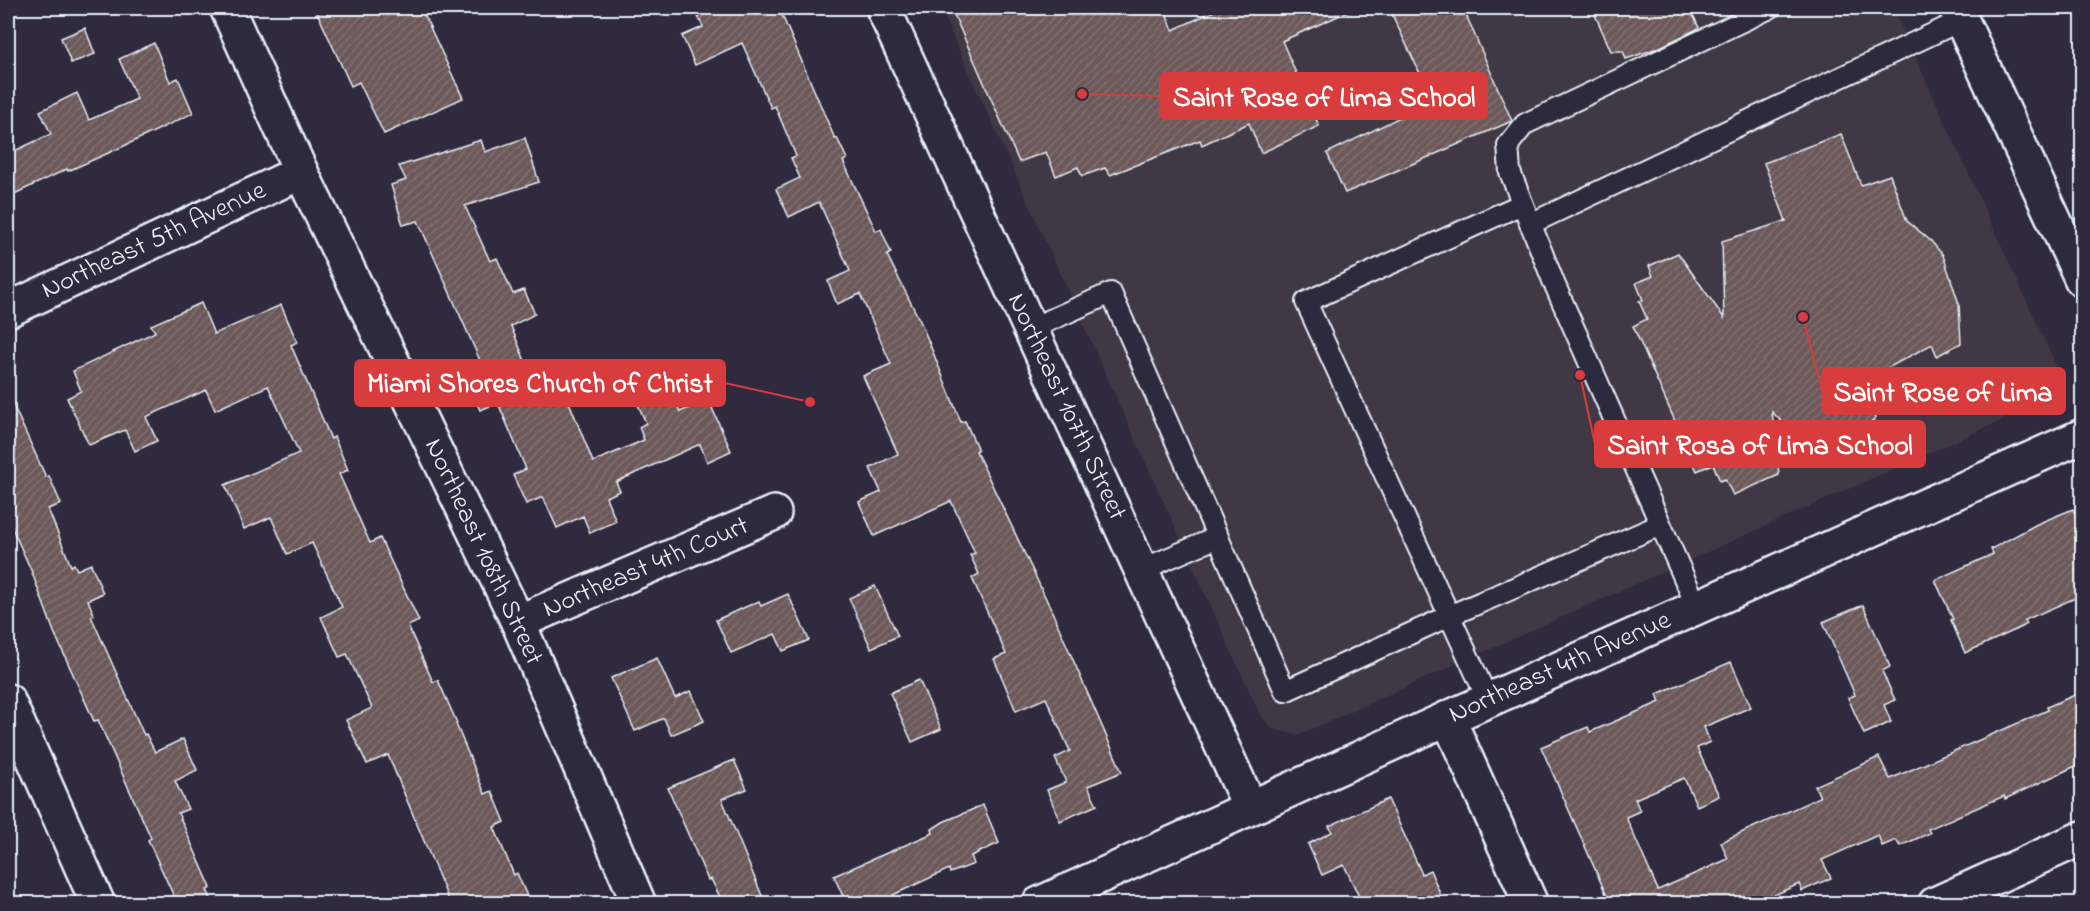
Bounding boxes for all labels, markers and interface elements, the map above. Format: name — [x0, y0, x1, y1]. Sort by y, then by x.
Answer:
callout: Saint Rose of Lima School — [1160, 73, 1487, 119]
text: Saint Rose of Lima School — [1173, 79, 1476, 120]
street label: Northeast 5th Avenue — [35, 171, 273, 310]
street label: Northeast 107th Street — [996, 287, 1136, 527]
callout: Miami Shores Church of Christ — [355, 360, 725, 406]
text: Miami Shores Church of Christ — [367, 365, 714, 406]
callout: Saint Rose of Lima — [1822, 368, 2065, 414]
text: Saint Rose of Lima — [1834, 374, 2053, 415]
callout: Saint Rosa of Lima School — [1595, 421, 1925, 467]
text: Saint Rosa of Lima School — [1607, 427, 1913, 468]
street label: Northeast 108th Street — [413, 432, 553, 672]
street label: Northeast 4th Court — [537, 507, 755, 629]
street label: Northeast 4th Avenue — [1443, 601, 1678, 734]

